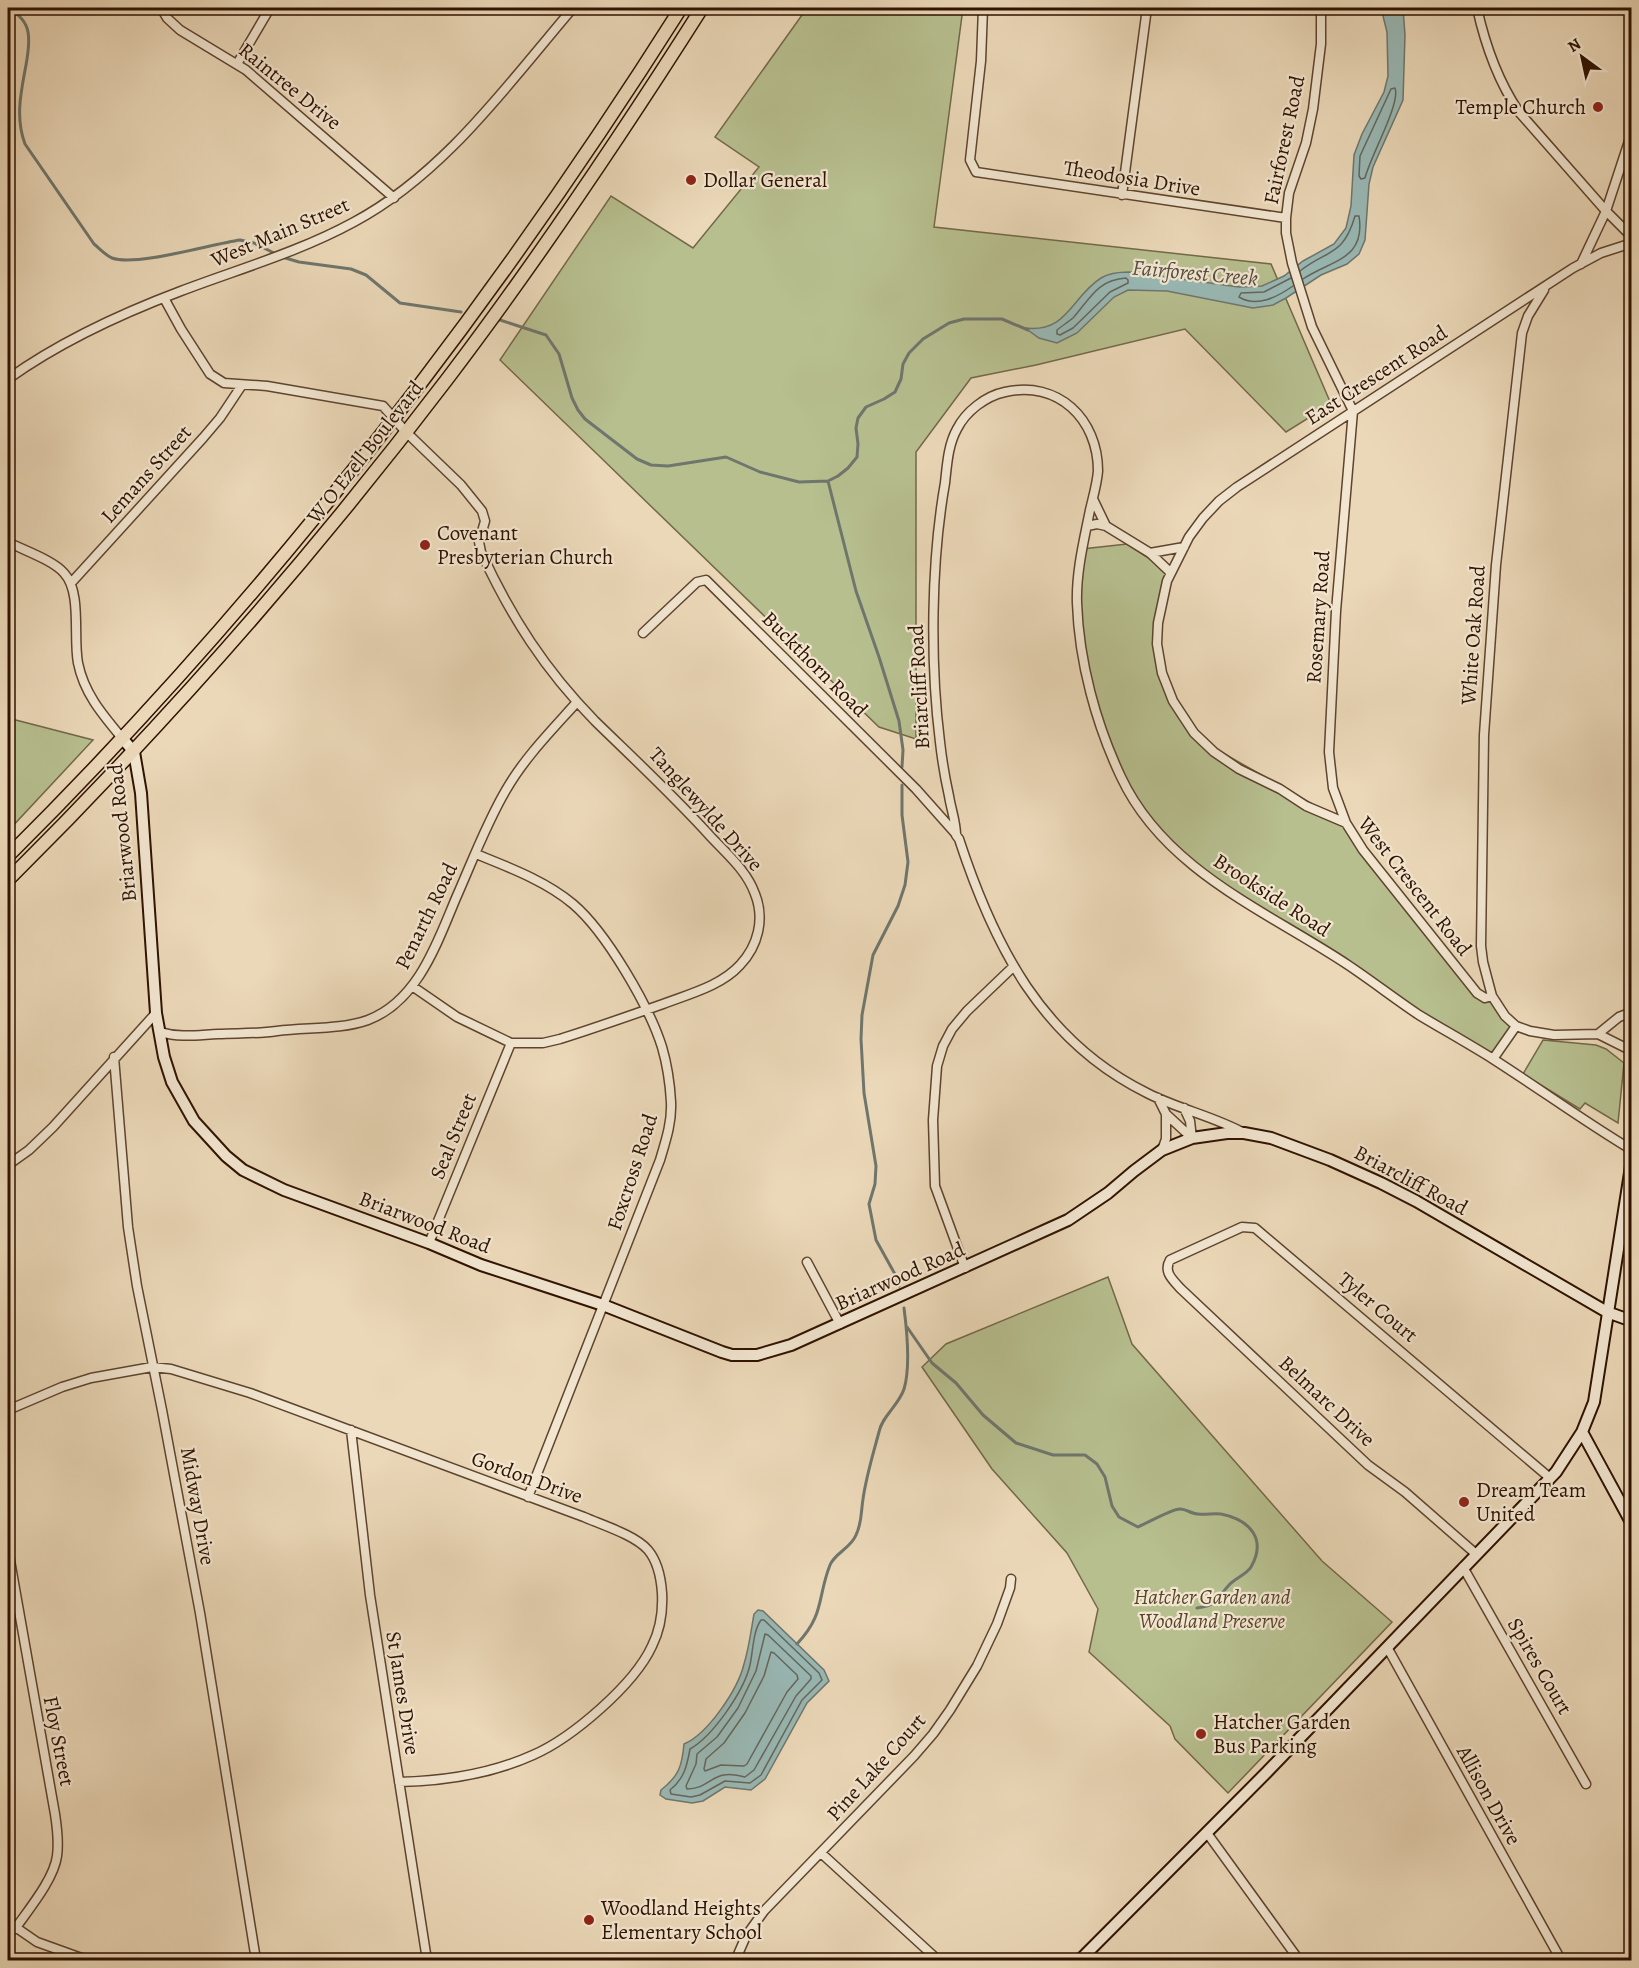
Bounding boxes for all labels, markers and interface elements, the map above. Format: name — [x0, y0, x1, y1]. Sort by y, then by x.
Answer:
north arrow — [1552, 27, 1612, 87]
text: N — [1563, 33, 1586, 58]
street label: Raintree Drive — [233, 36, 347, 136]
street label: Fairforest Road — [1257, 72, 1311, 207]
place label: Temple Church — [1455, 93, 1586, 121]
marker: Temple Church — [1591, 100, 1605, 114]
street label: Theodosia Drive — [1062, 153, 1202, 203]
place label: Dollar General — [703, 166, 827, 194]
marker: Dollar General — [684, 173, 698, 187]
street label: West Main Street — [206, 190, 353, 274]
water label: Fairforest Creek — [1131, 253, 1259, 293]
street label: East Crescent Road — [1300, 318, 1453, 431]
street label: W O Ezell Boulevard — [300, 374, 430, 530]
street label: Lemans Street — [94, 419, 198, 529]
place label: Covenant Presbyterian Church — [437, 519, 613, 571]
marker: Covenant Presbyterian Church — [418, 538, 432, 552]
street label: Rosemary Road — [1299, 549, 1337, 685]
street label: White Oak Road — [1454, 564, 1492, 707]
street label: Buckthorn Road — [756, 605, 875, 724]
street label: Briarcliff Road — [902, 623, 936, 750]
street label: Tanglewylde Drive — [643, 741, 769, 877]
street label: Briarwood Road — [101, 762, 143, 904]
street label: West Crescent Road — [1351, 810, 1479, 962]
street label: Brookside Road — [1208, 847, 1337, 944]
street label: Penarth Road — [388, 857, 464, 974]
street label: Seal Street — [423, 1089, 483, 1183]
street label: Foxcross Road — [600, 1109, 664, 1234]
street label: Briarcliff Road — [1349, 1138, 1473, 1222]
street label: Briarwood Road — [355, 1184, 496, 1260]
street label: Briarwood Road — [831, 1235, 970, 1317]
street label: Tyler Court — [1332, 1265, 1424, 1349]
street label: Belmarc Drive — [1273, 1349, 1381, 1453]
street label: Gordon Drive — [468, 1444, 586, 1510]
street label: Midway Drive — [174, 1445, 222, 1567]
place label: Dream Team United — [1476, 1476, 1586, 1528]
marker: Dream Team United — [1457, 1495, 1471, 1509]
park label: Hatcher Garden and Woodland Preserve — [1134, 1583, 1291, 1635]
street label: Spires Court — [1501, 1612, 1579, 1720]
street label: St James Drive — [379, 1629, 427, 1757]
street label: Floy Street — [37, 1694, 81, 1788]
street label: Pine Lake Court — [820, 1707, 932, 1827]
place label: Hatcher Garden Bus Parking — [1213, 1708, 1350, 1760]
marker: Hatcher Garden Bus Parking — [1194, 1727, 1208, 1741]
street label: Allison Drive — [1450, 1739, 1528, 1850]
place label: Woodland Heights Elementary School — [600, 1894, 762, 1946]
marker: Woodland Heights Elementary School — [582, 1913, 596, 1927]

